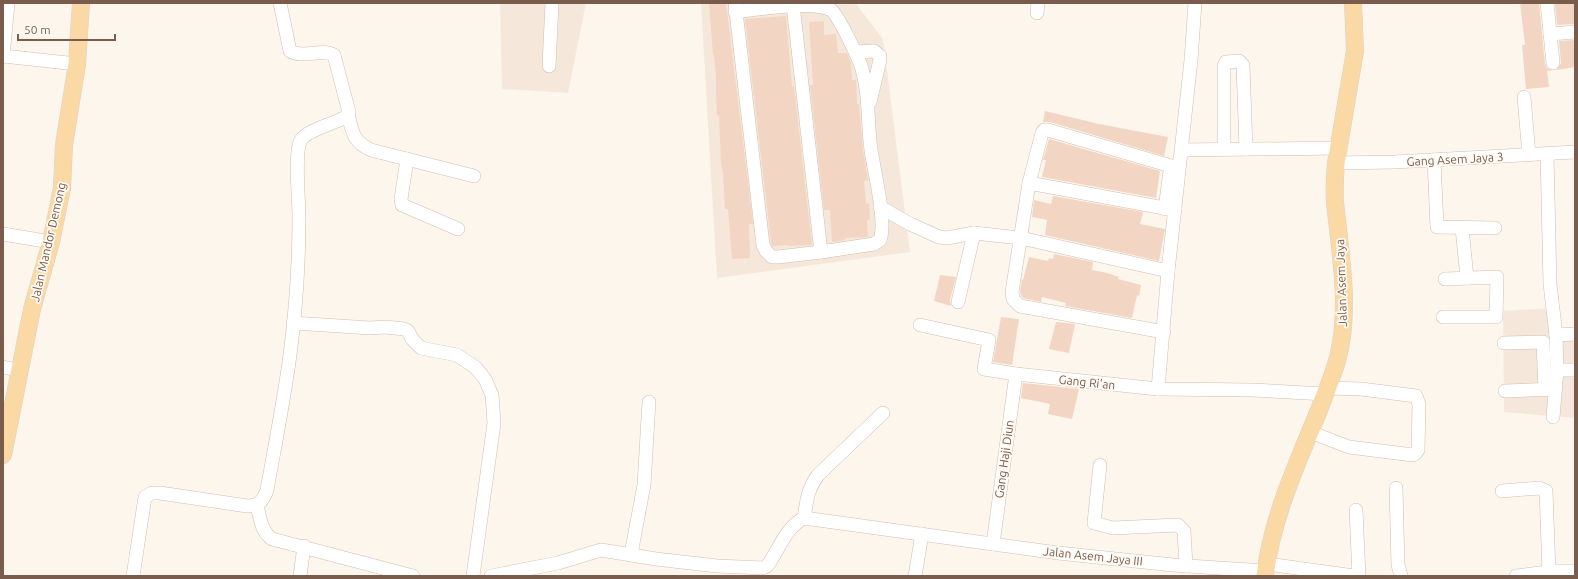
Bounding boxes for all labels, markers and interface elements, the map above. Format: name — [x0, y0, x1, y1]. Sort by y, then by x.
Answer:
scale bar — [18, 16, 115, 42]
text: 50 m — [24, 23, 51, 36]
street label: Gang Asem Jaya 3 — [1406, 150, 1504, 168]
street label: Jalan Mandor Demong — [28, 181, 68, 303]
street label: Jalan Asem Jaya — [1333, 239, 1349, 327]
street label: Gang Ri'an — [1058, 373, 1116, 391]
street label: Gang Haji Diun — [992, 419, 1016, 499]
street label: Jalan Asem Jaya III — [1043, 544, 1143, 568]

